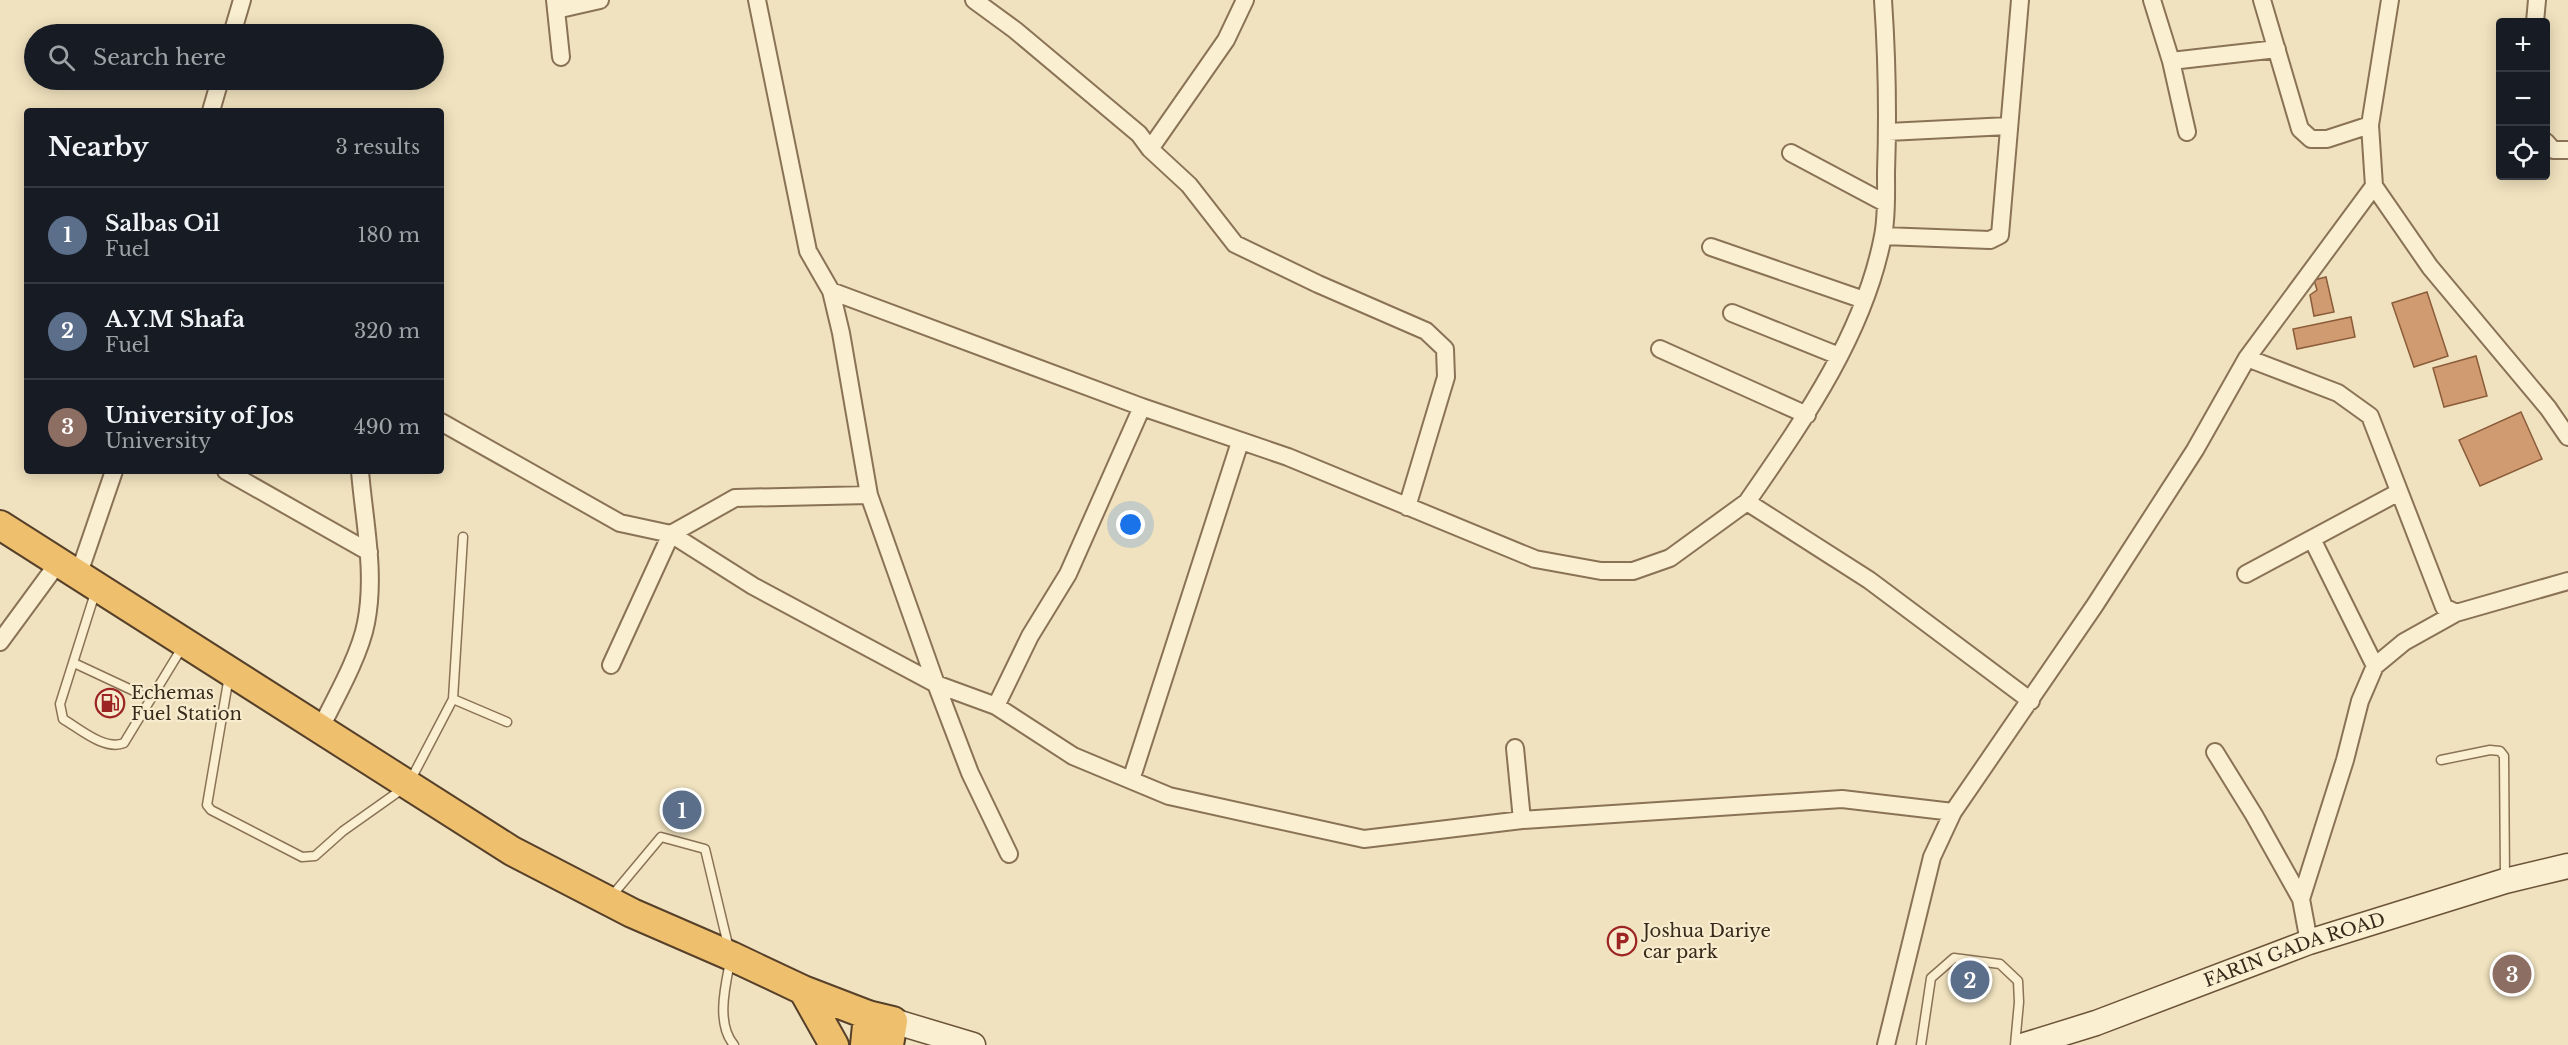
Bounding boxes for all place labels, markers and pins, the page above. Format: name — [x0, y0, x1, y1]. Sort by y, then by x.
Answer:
place label: Echemas Fuel Station — [131, 682, 242, 725]
fuel station icon: Echemas Fuel Station — [94, 687, 126, 719]
pin: 1 — [662, 788, 702, 832]
place label: Joshua Dariye car park — [1641, 920, 1771, 963]
parking icon: Joshua Dariye car park — [1606, 925, 1638, 957]
pin: 3 — [2492, 952, 2532, 996]
pin: 2 — [1950, 958, 1990, 1002]

